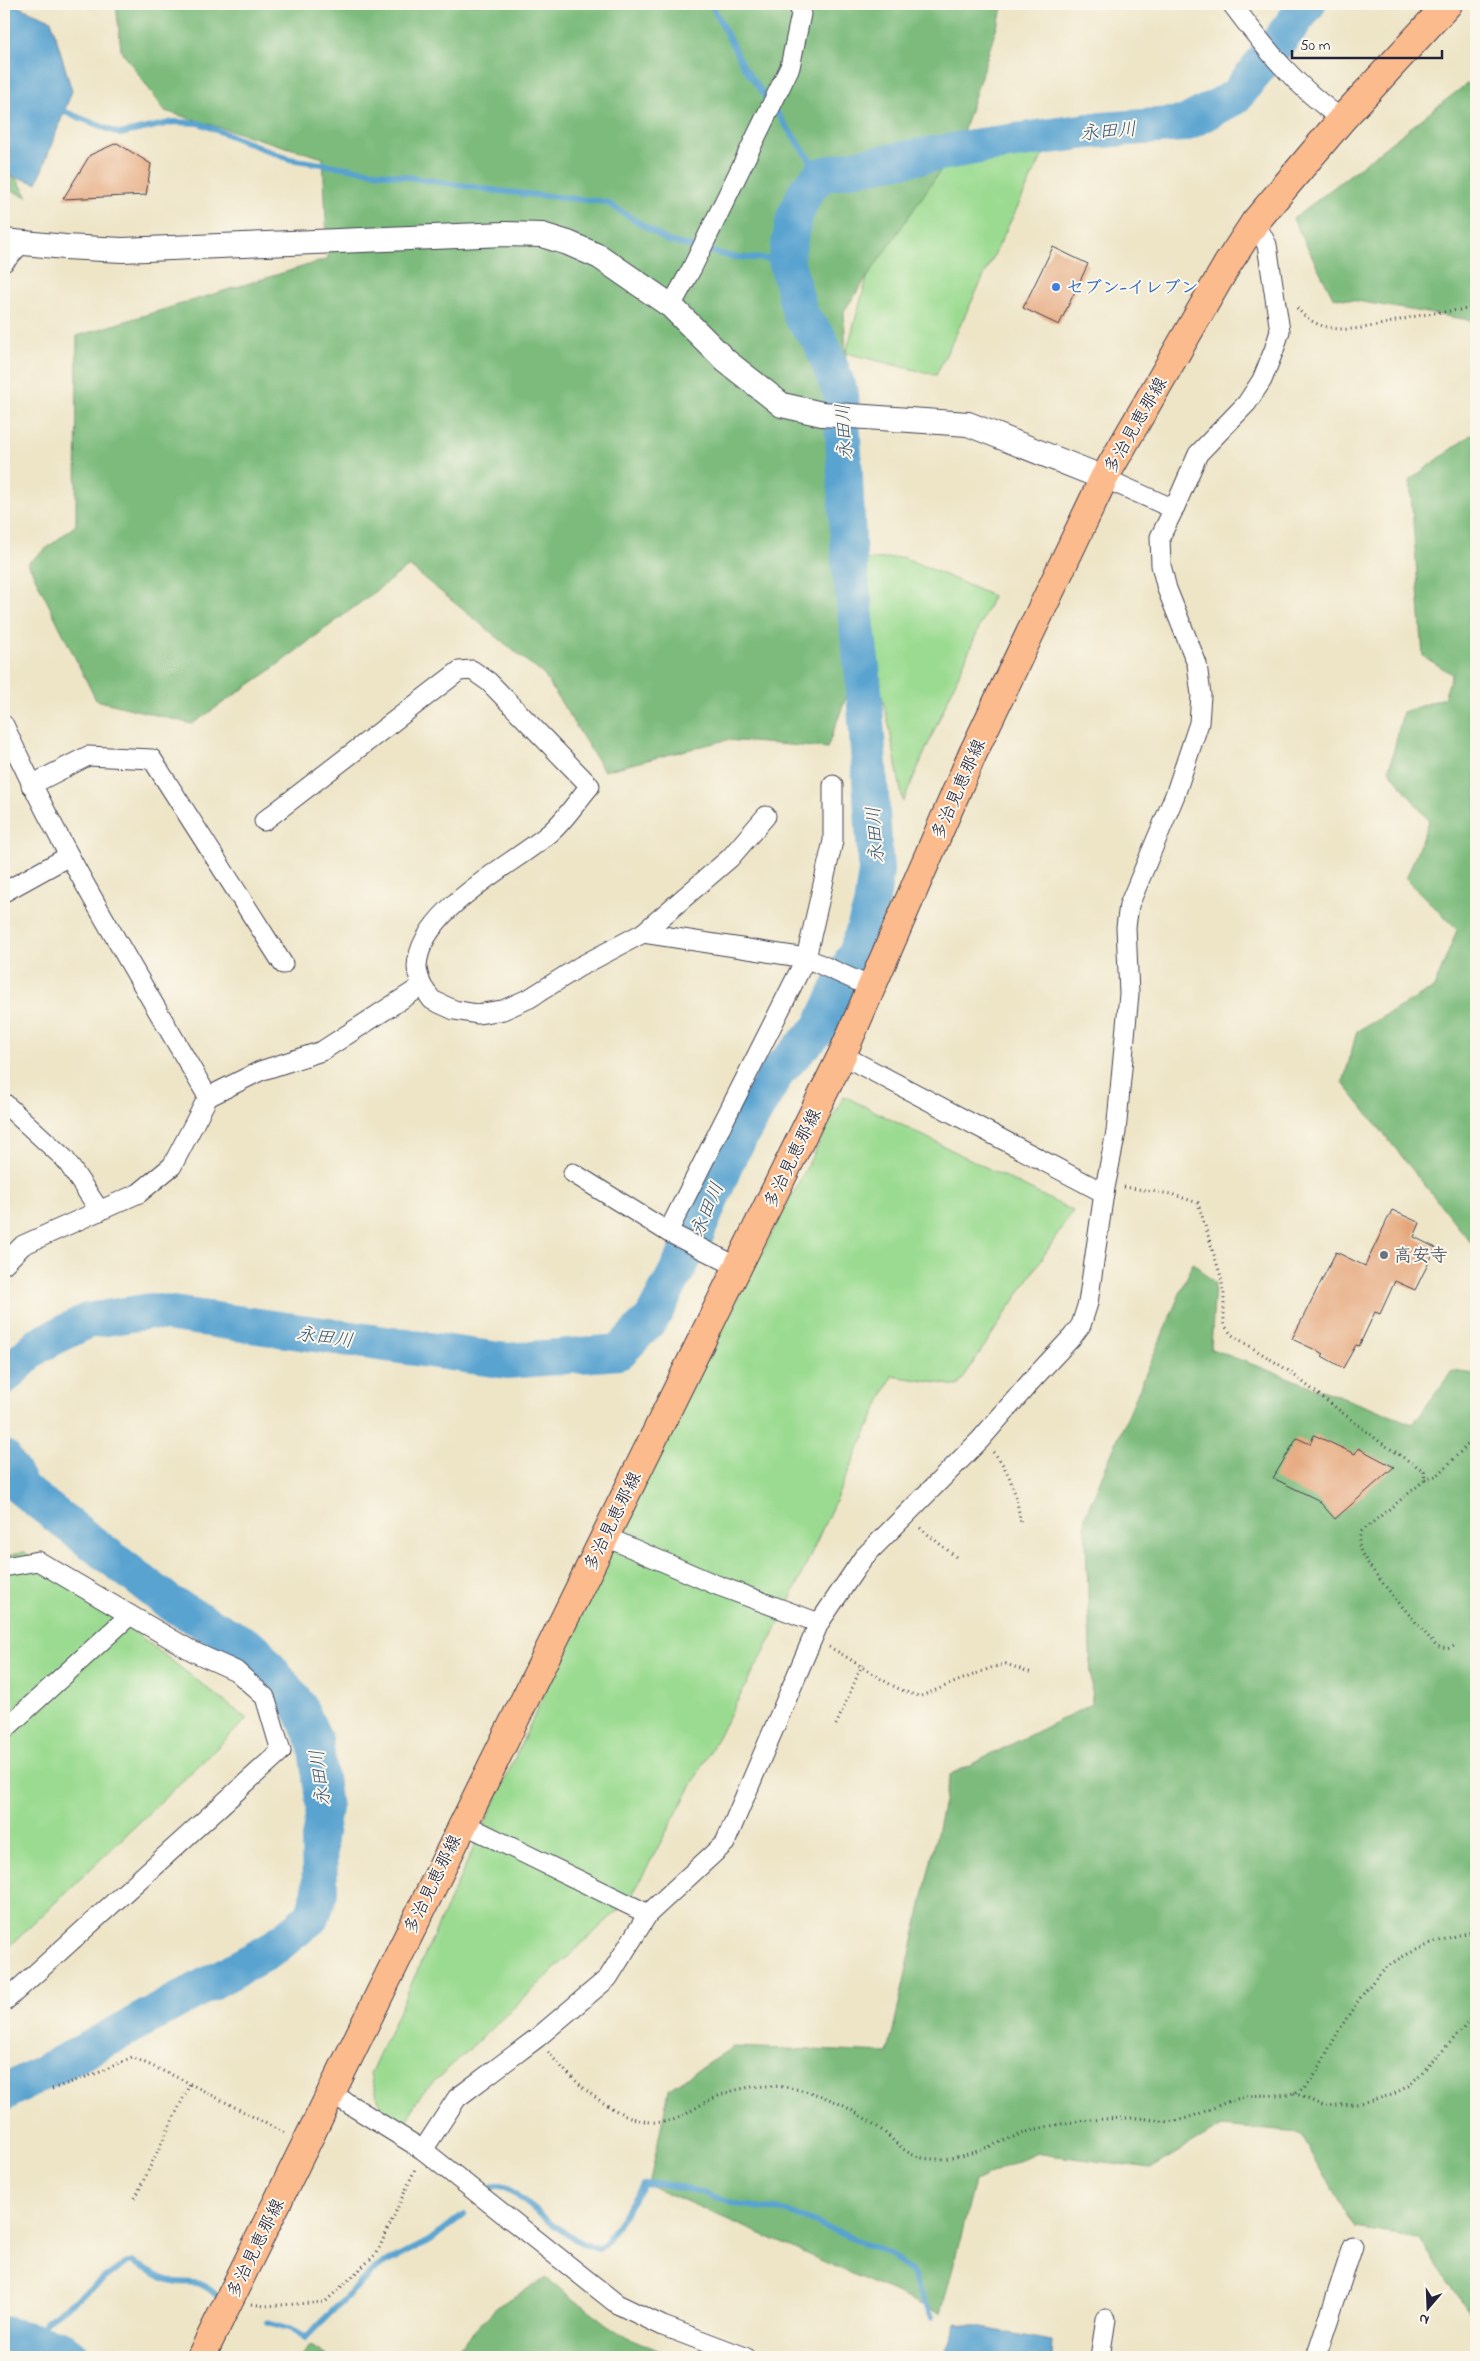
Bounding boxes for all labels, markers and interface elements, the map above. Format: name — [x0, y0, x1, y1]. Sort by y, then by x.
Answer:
scale bar — [1292, 28, 1442, 60]
text: 50 m — [1300, 35, 1331, 57]
water label: 永田川 — [1079, 117, 1138, 148]
place label: セブン-イレブン — [1066, 276, 1199, 302]
marker: セブン-イレブン — [1050, 281, 1062, 293]
street label: 多治見恵那線 — [1098, 373, 1175, 479]
water label: 永田川 — [831, 403, 860, 461]
street label: 多治見恵那線 — [926, 735, 994, 844]
water label: 永田川 — [861, 805, 892, 864]
street label: 多治見恵那線 — [758, 1105, 829, 1213]
water label: 永田川 — [685, 1178, 732, 1241]
place label: 高安寺 — [1394, 1244, 1448, 1270]
marker: 高安寺 — [1378, 1249, 1390, 1261]
water label: 永田川 — [295, 1321, 355, 1356]
street label: 多治見恵那線 — [578, 1468, 649, 1576]
water label: 永田川 — [305, 1748, 338, 1808]
street label: 多治見恵那線 — [398, 1831, 469, 1939]
street label: 多治見恵那線 — [221, 2195, 292, 2303]
north arrow — [1402, 2284, 1452, 2334]
text: N — [1416, 2307, 1432, 2330]

